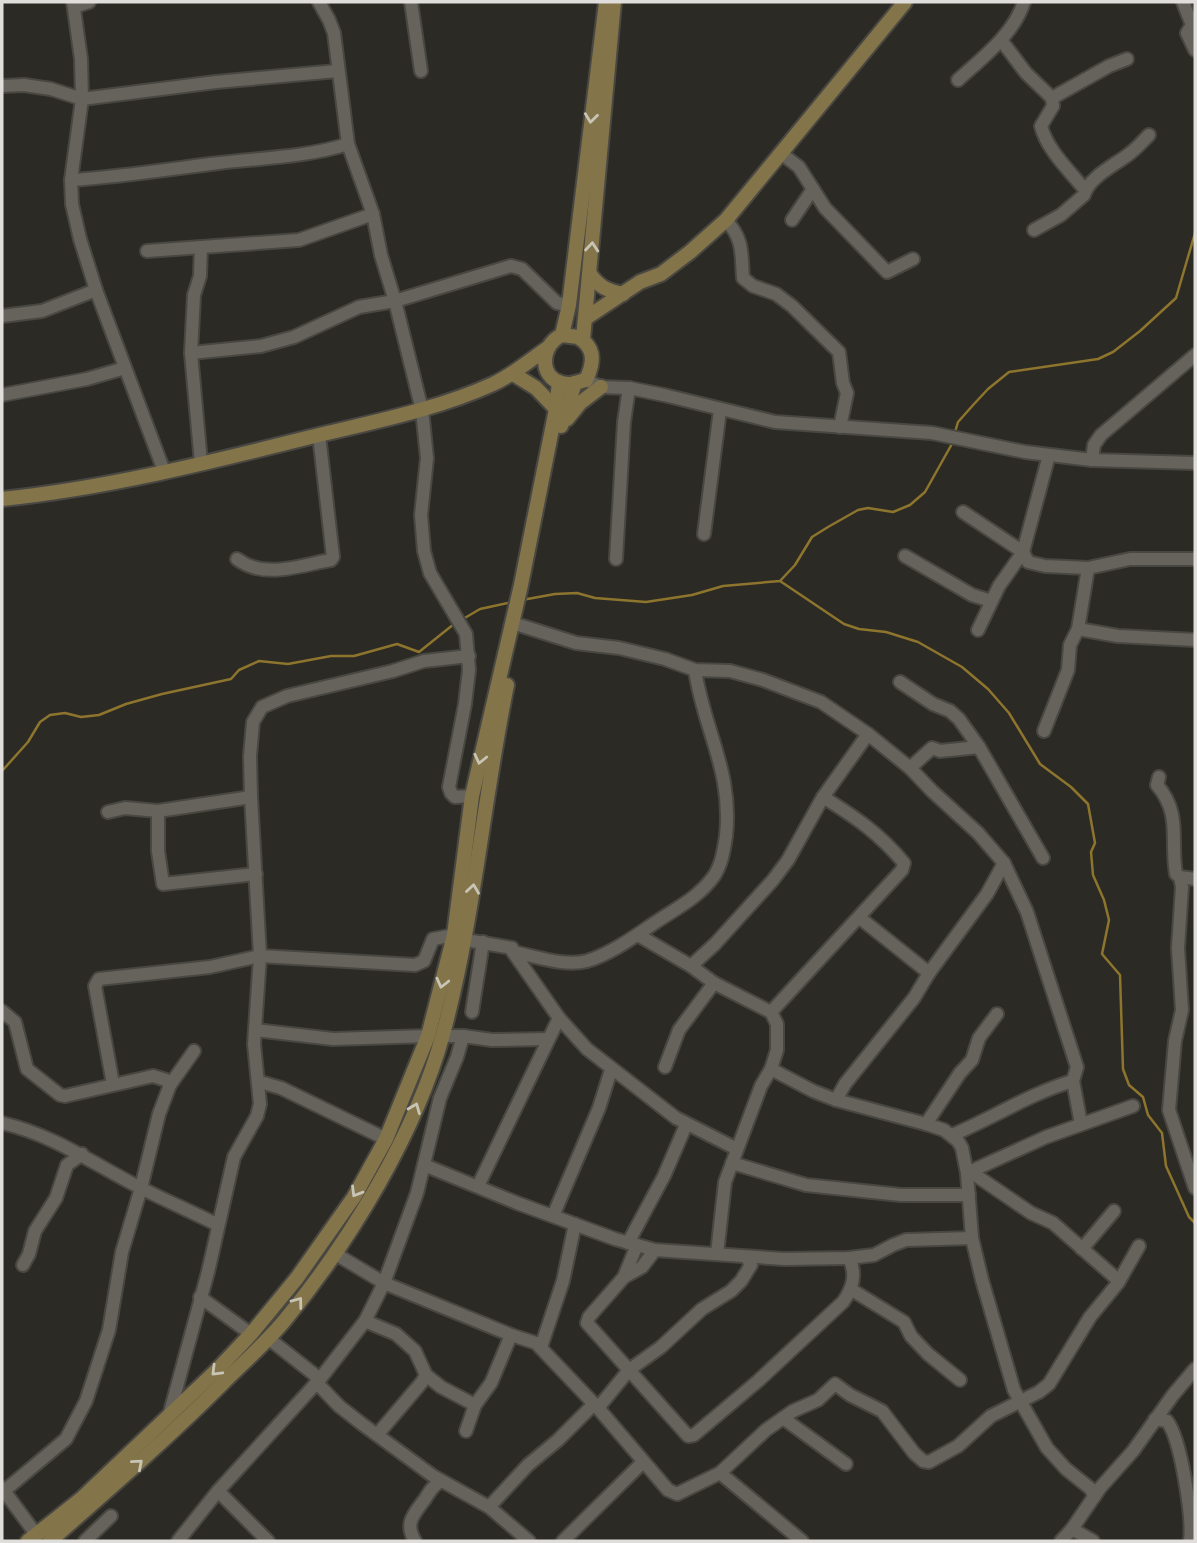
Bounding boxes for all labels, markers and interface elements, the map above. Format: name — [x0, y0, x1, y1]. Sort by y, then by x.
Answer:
one-way arrow — [584, 112, 599, 124]
one-way arrow — [585, 241, 600, 253]
one-way arrow — [474, 753, 488, 765]
one-way arrow — [465, 883, 480, 895]
one-way arrow — [436, 977, 450, 989]
one-way arrow — [406, 1103, 420, 1115]
one-way arrow — [351, 1185, 364, 1198]
one-way arrow — [289, 1298, 302, 1310]
one-way arrow — [211, 1362, 224, 1375]
one-way arrow — [130, 1460, 143, 1472]

